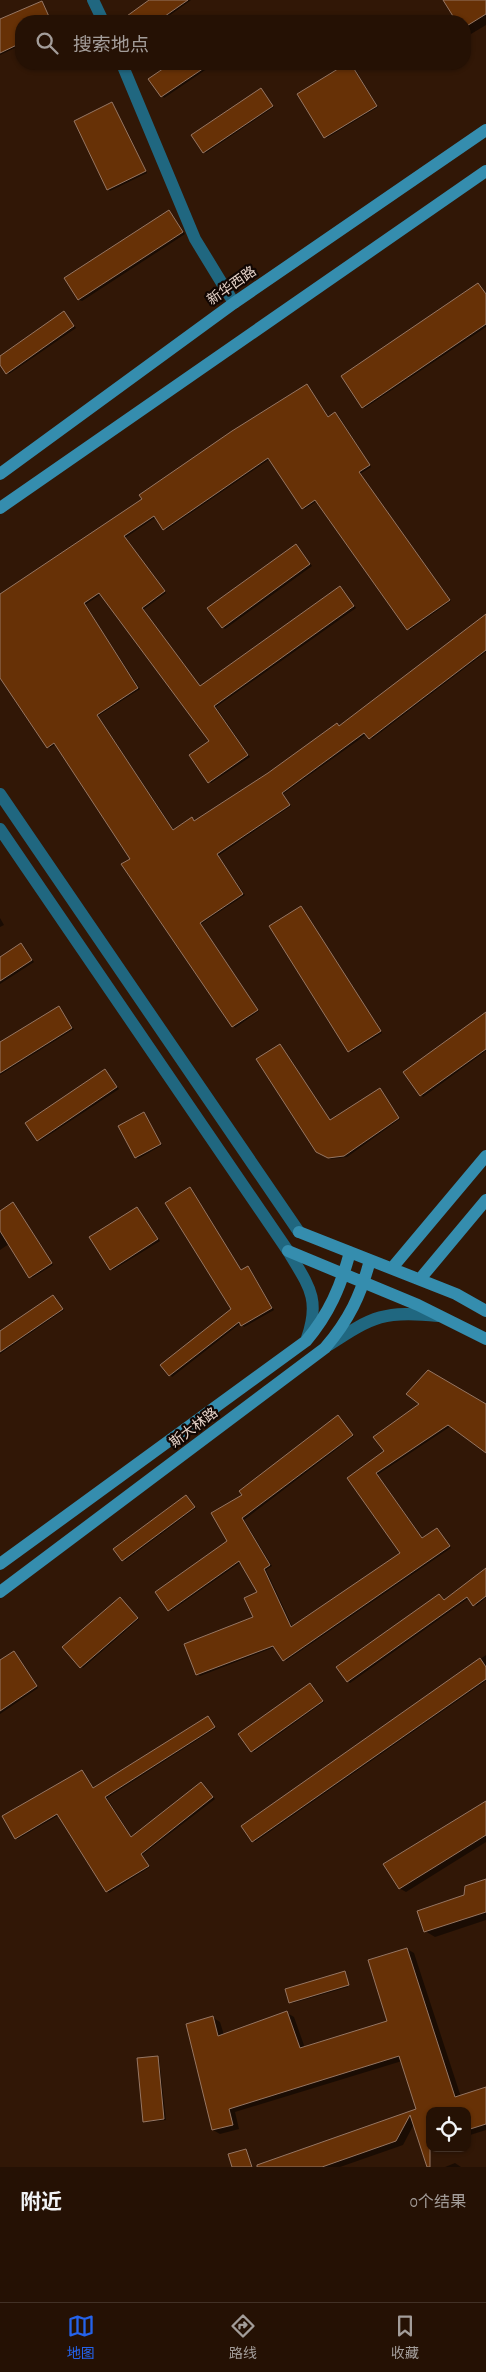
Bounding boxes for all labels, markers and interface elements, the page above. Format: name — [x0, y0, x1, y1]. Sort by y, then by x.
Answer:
search box — [15, 15, 471, 70]
icon: search — [33, 29, 61, 57]
text: 搜索地点 — [73, 36, 149, 55]
street label: 新华西路 — [204, 263, 259, 308]
street label: 斯大林路 — [167, 1405, 221, 1450]
map controls — [426, 2107, 471, 2152]
button: locate — [426, 2107, 471, 2152]
text: 附近 — [20, 2192, 62, 2213]
text: 0个结果 — [410, 2194, 466, 2210]
tab: 地图 — [67, 2312, 95, 2363]
tab: 路线 — [229, 2312, 257, 2363]
tab: 收藏 — [391, 2312, 419, 2363]

